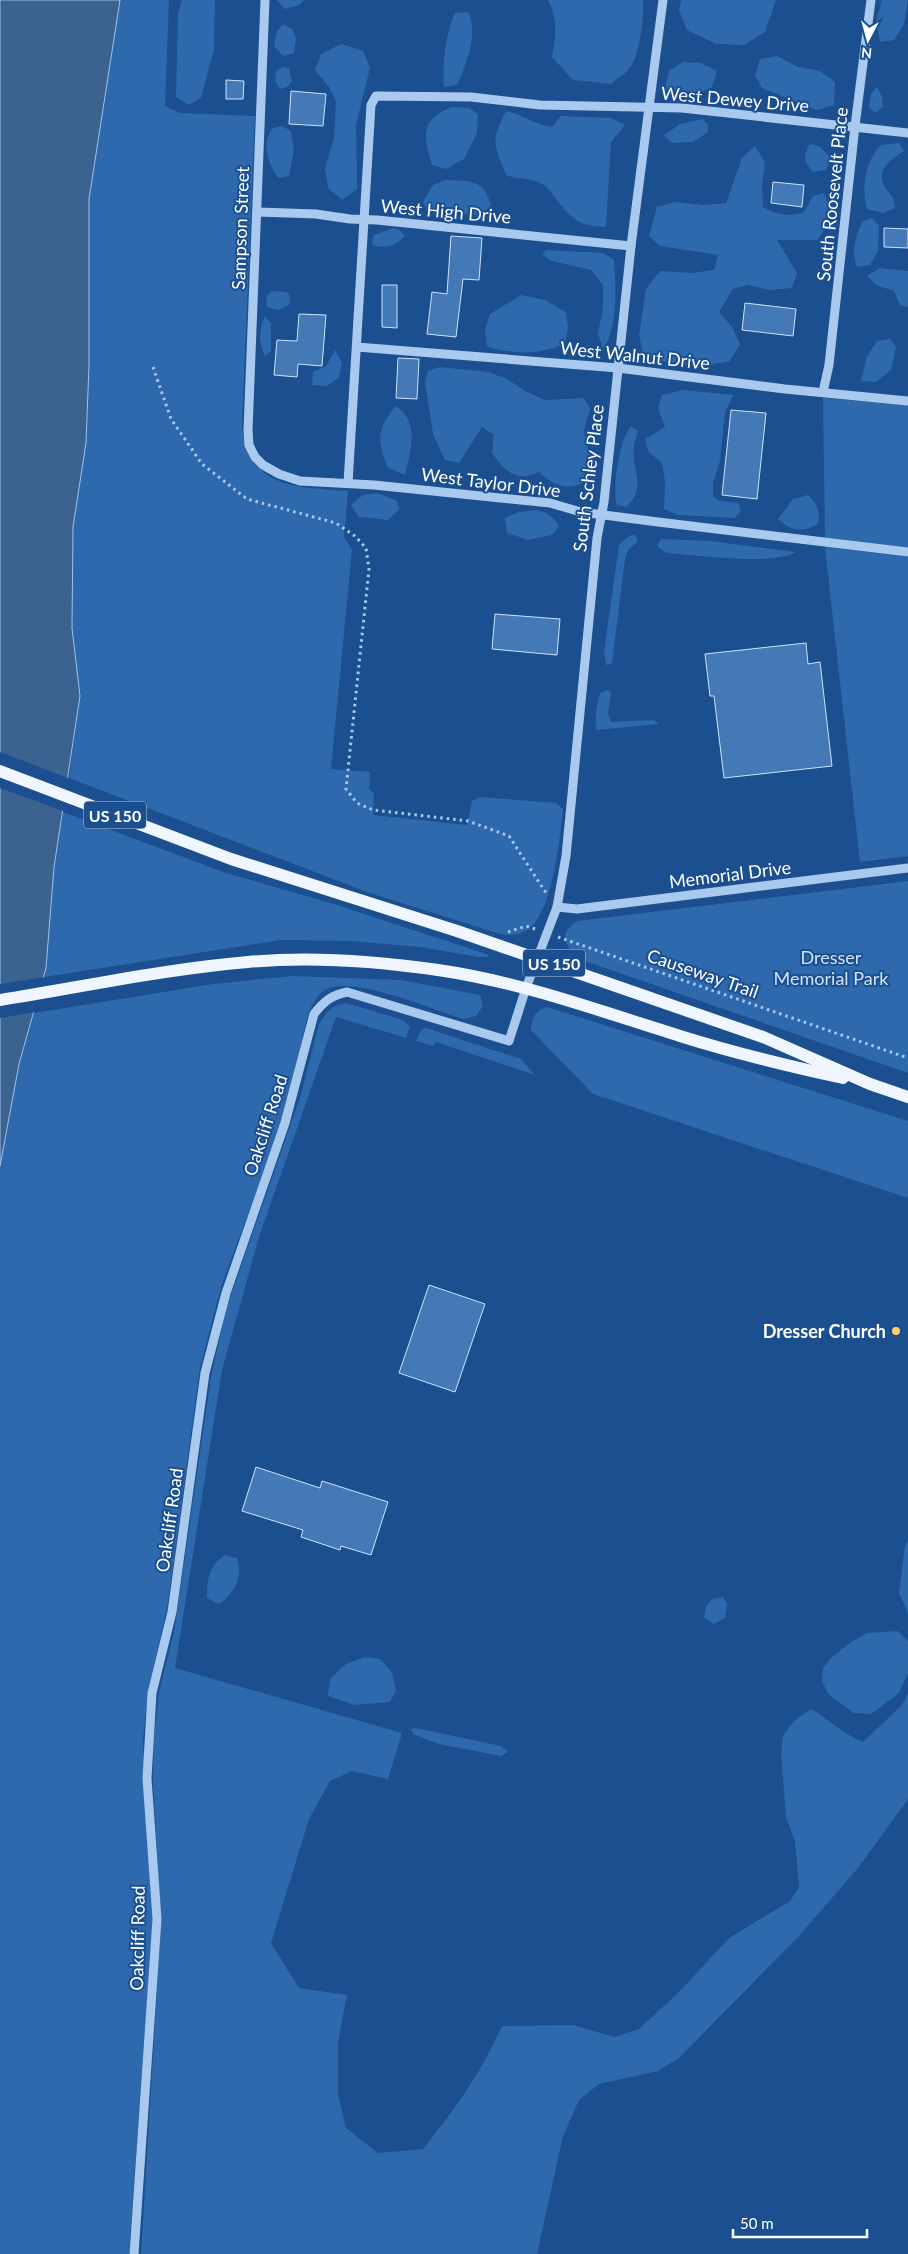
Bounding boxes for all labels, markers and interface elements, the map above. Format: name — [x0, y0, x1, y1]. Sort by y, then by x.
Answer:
north arrow — [843, 15, 893, 65]
text: N — [860, 44, 873, 62]
street label: West Dewey Drive — [660, 82, 810, 116]
street label: South Roosevelt Place — [812, 106, 852, 282]
street label: Sampson Street — [227, 165, 253, 290]
street label: West High Drive — [380, 194, 512, 228]
street label: West Walnut Drive — [559, 336, 711, 374]
street label: South Schley Place — [568, 403, 608, 553]
street label: West Taylor Drive — [420, 463, 562, 501]
road number: US 150 — [84, 802, 146, 828]
street label: Memorial Drive — [668, 856, 792, 892]
street label: Causeway Trail — [644, 944, 762, 1002]
park label: Dresser Memorial Park — [774, 946, 889, 989]
road number: US 150 — [523, 950, 585, 976]
street label: Oakcliff Road — [238, 1072, 292, 1178]
place label: Dresser Church — [763, 1320, 886, 1342]
marker: Dresser Church — [890, 1325, 902, 1337]
street label: Oakcliff Road — [151, 1466, 187, 1574]
street label: Oakcliff Road — [125, 1885, 149, 1991]
scale bar — [733, 2206, 867, 2238]
text: 50 m — [740, 2214, 774, 2232]

